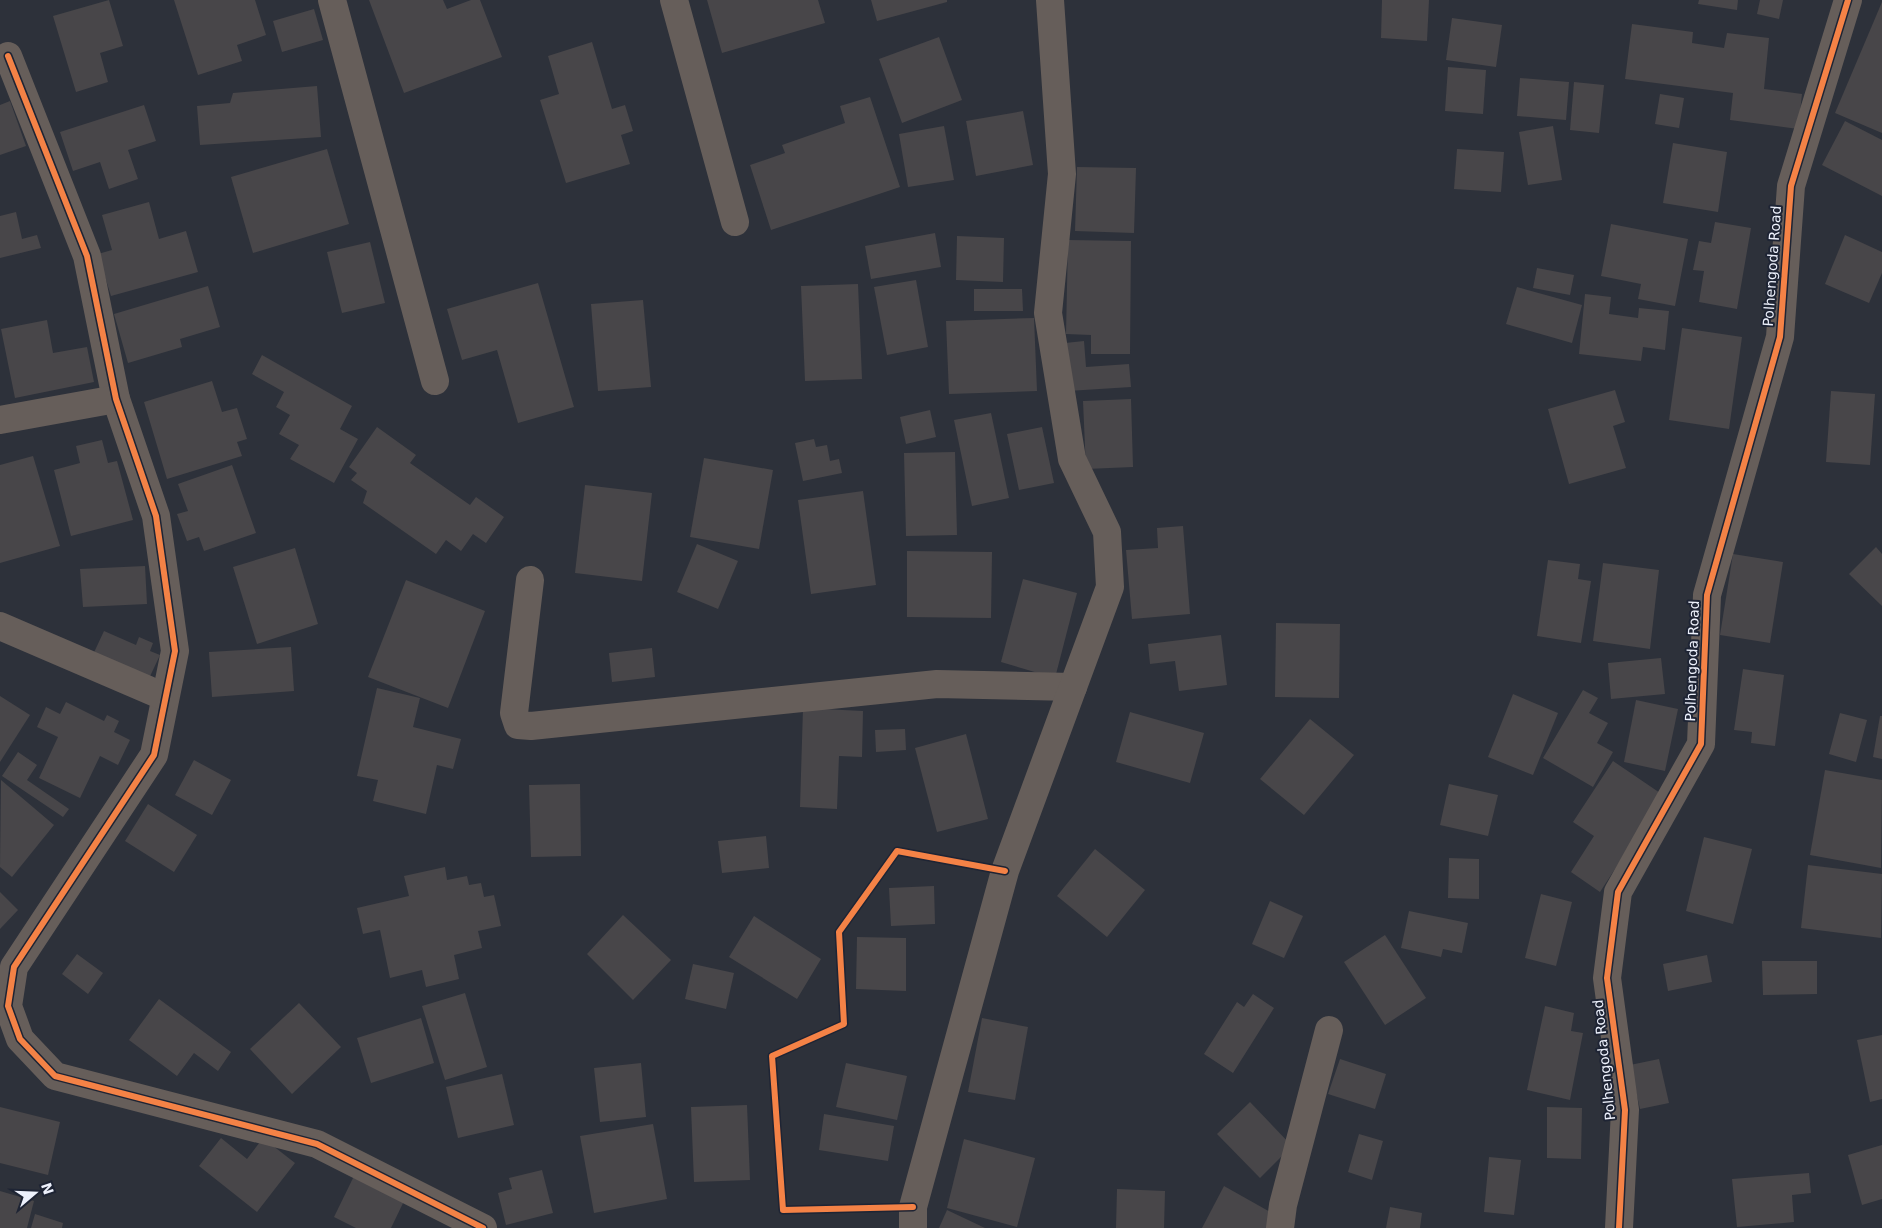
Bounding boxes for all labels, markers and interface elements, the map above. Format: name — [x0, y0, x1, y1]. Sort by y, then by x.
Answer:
street label: Polhengoda Road — [1760, 205, 1784, 327]
street label: Polhengoda Road — [1682, 600, 1702, 722]
street label: Polhengoda Road — [1590, 999, 1618, 1121]
north arrow — [10, 1168, 60, 1218]
text: N — [38, 1181, 57, 1197]

